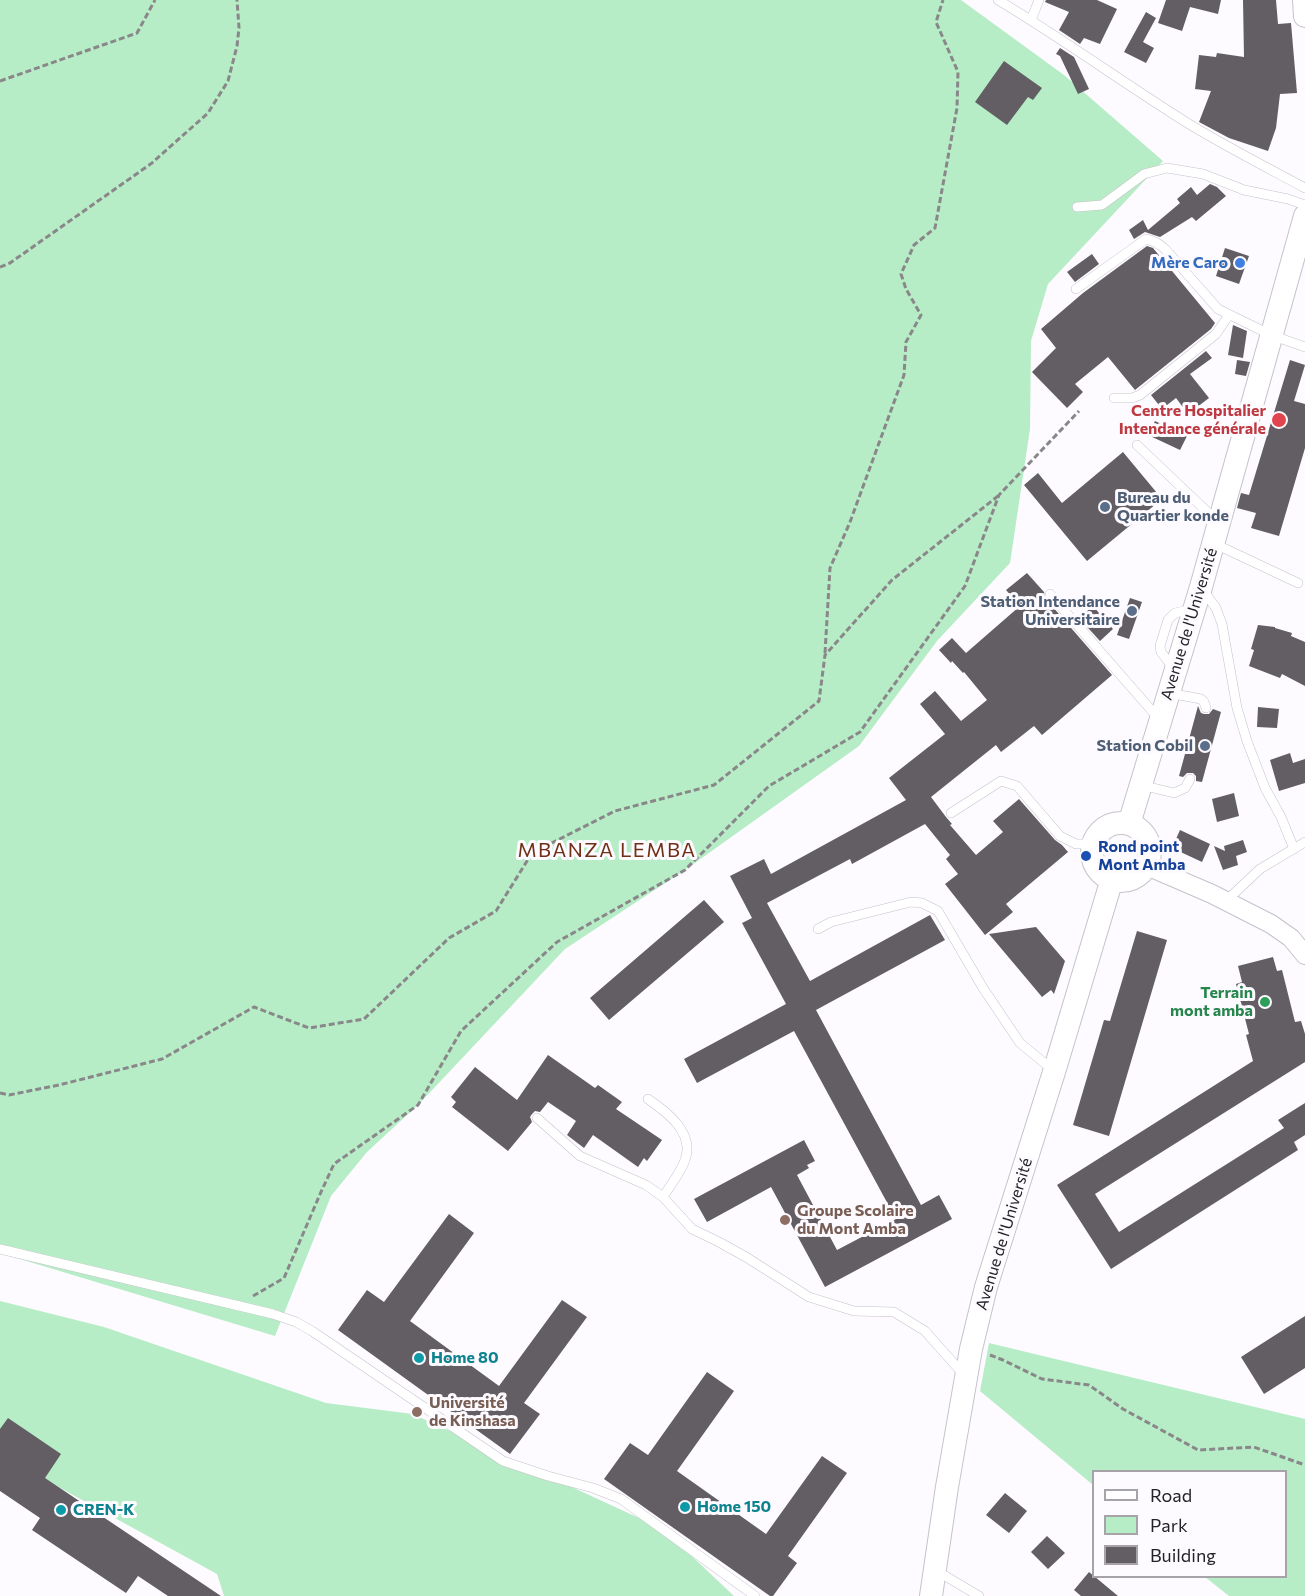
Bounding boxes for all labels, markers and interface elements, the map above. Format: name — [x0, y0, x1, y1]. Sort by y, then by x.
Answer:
place label: Mère Caro — [1151, 253, 1228, 273]
marker: Mère Caro — [1233, 256, 1247, 270]
place label: Centre Hospitalier Intendance générale — [1119, 401, 1266, 439]
marker: Centre Hospitalier Intendance générale — [1270, 411, 1288, 429]
place label: Bureau du Quartier konde — [1117, 488, 1229, 526]
marker: Bureau du Quartier konde — [1098, 500, 1112, 514]
street label: Avenue de l'Université — [1157, 546, 1221, 702]
place label: Station Intendance Universitaire — [980, 592, 1120, 630]
marker: Station Intendance Universitaire — [1125, 604, 1139, 618]
place label: Station Cobil — [1096, 736, 1193, 756]
marker: Station Cobil — [1198, 739, 1212, 753]
place label: Rond point Mont Amba — [1098, 837, 1185, 875]
district label: MBANZA LEMBA — [517, 838, 697, 862]
marker: Rond point Mont Amba — [1079, 849, 1093, 863]
place label: Terrain mont amba — [1170, 983, 1253, 1021]
marker: Terrain mont amba — [1258, 995, 1272, 1009]
street label: Avenue de l'Université — [972, 1156, 1036, 1312]
place label: Groupe Scolaire du Mont Amba — [797, 1201, 914, 1239]
marker: Groupe Scolaire du Mont Amba — [778, 1213, 792, 1227]
place label: Home 80 — [431, 1348, 499, 1368]
marker: Home 80 — [412, 1351, 426, 1365]
place label: Université de Kinshasa — [429, 1393, 516, 1431]
marker: Université de Kinshasa — [410, 1405, 424, 1419]
legend — [1092, 1470, 1287, 1578]
text: Road — [1150, 1484, 1192, 1506]
place label: Home 150 — [697, 1497, 771, 1517]
place label: CREN-K — [73, 1500, 135, 1520]
marker: Home 150 — [678, 1500, 692, 1514]
marker: CREN-K — [54, 1503, 68, 1517]
text: Park — [1150, 1514, 1188, 1536]
text: Building — [1150, 1544, 1216, 1566]

